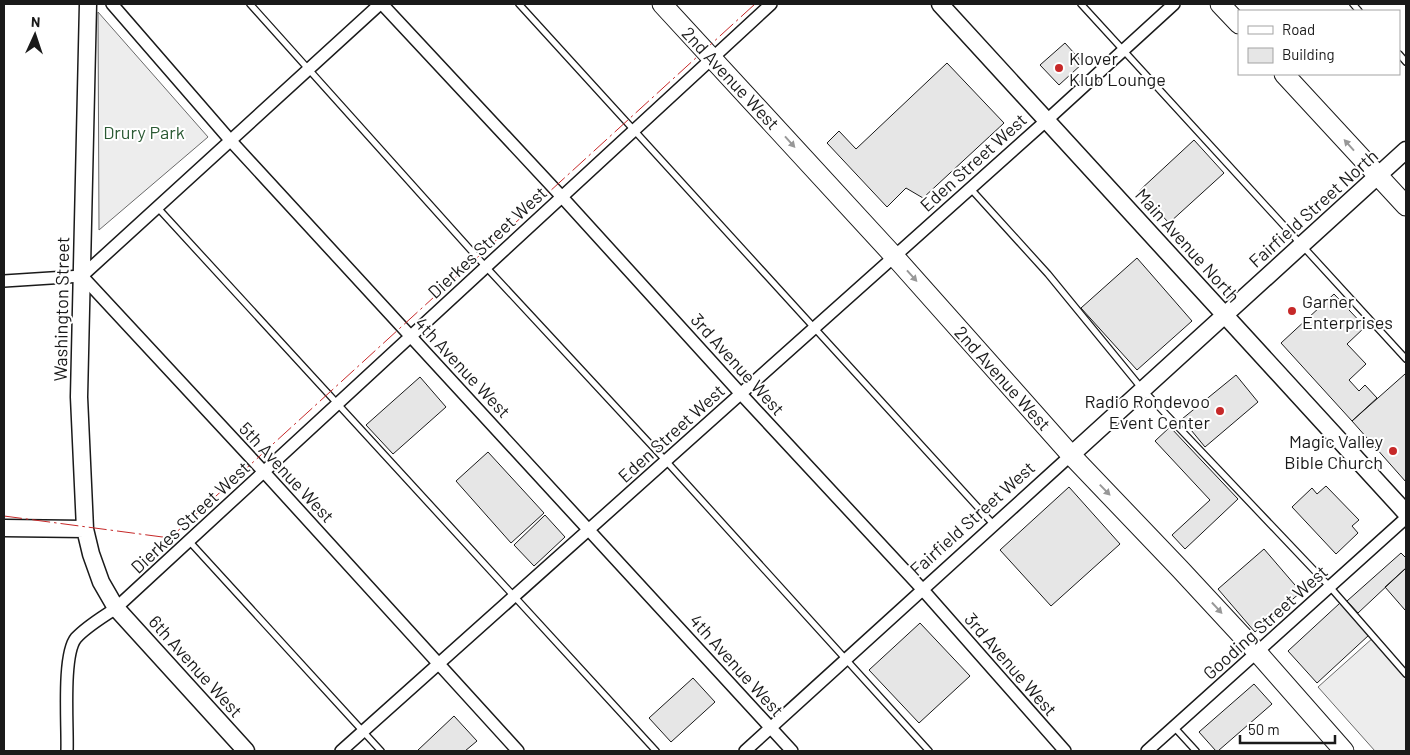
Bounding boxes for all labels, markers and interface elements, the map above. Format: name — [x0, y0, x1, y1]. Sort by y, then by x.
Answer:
north arrow — [10, 10, 60, 60]
legend — [1238, 10, 1400, 75]
text: N — [31, 13, 41, 30]
text: Road — [1282, 20, 1315, 38]
street label: 2nd Avenue West — [678, 22, 784, 134]
text: Building — [1282, 45, 1335, 63]
place label: Klover Klub Lounge — [1069, 47, 1166, 90]
marker: Klover Klub Lounge — [1053, 62, 1065, 74]
street label: Eden Street West — [915, 108, 1031, 216]
park label: Drury Park — [103, 121, 185, 143]
one-way arrow — [785, 136, 796, 149]
one-way arrow — [1343, 140, 1355, 152]
street label: Fairfield Street North — [1244, 144, 1382, 272]
street label: Dierkes Street West — [423, 181, 551, 303]
street label: Main Avenue North — [1131, 183, 1245, 307]
street label: Washington Street — [49, 236, 73, 382]
one-way arrow — [906, 269, 917, 282]
place label: Garner Enterprises — [1302, 290, 1393, 333]
marker: Garner Enterprises — [1286, 305, 1298, 317]
street label: 3rd Avenue West — [686, 309, 790, 419]
street label: 4th Avenue West — [411, 312, 515, 422]
street label: 2nd Avenue West — [950, 321, 1056, 435]
street label: Eden Street West — [613, 379, 729, 487]
place label: Radio Rondevoo Event Center — [1085, 390, 1210, 433]
marker: Radio Rondevoo Event Center — [1214, 405, 1226, 417]
street label: 5th Avenue West — [235, 417, 339, 527]
place label: Magic Valley Bible Church — [1284, 430, 1383, 473]
marker: Magic Valley Bible Church — [1387, 445, 1399, 457]
street label: Dierkes Street West — [126, 456, 254, 578]
street label: Fairfield Street West — [905, 456, 1039, 580]
one-way arrow — [1099, 484, 1111, 496]
street label: Gooding Street West — [1198, 560, 1332, 684]
one-way arrow — [1211, 602, 1223, 614]
street label: 3rd Avenue West — [960, 608, 1062, 720]
street label: 4th Avenue West — [685, 609, 789, 721]
street label: 6th Avenue West — [145, 611, 247, 721]
scale bar — [1240, 712, 1335, 744]
text: 50 m — [1248, 720, 1280, 738]

